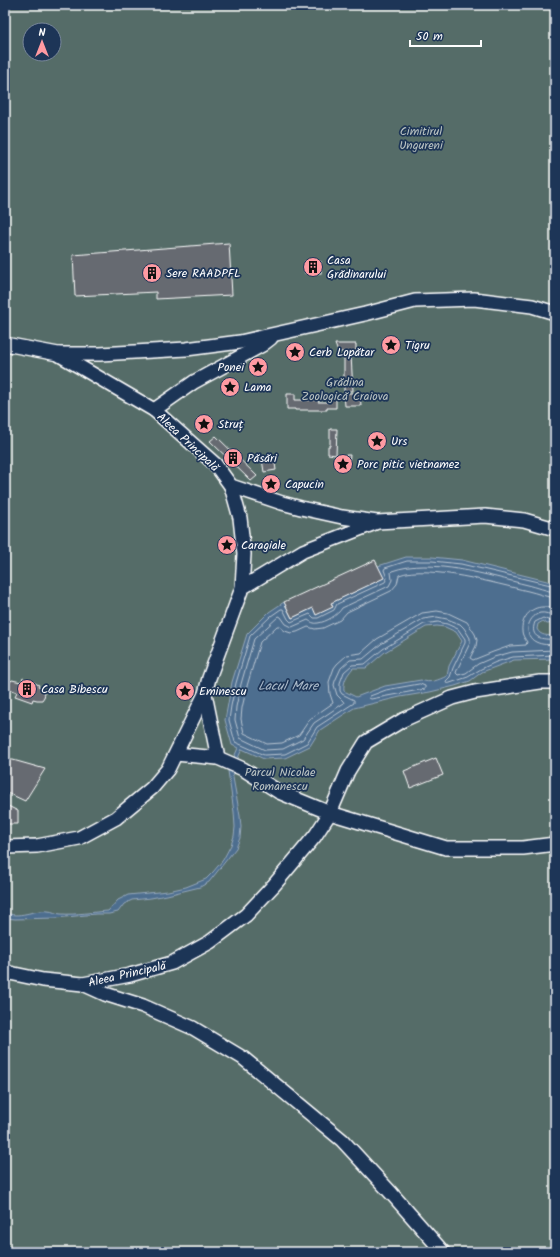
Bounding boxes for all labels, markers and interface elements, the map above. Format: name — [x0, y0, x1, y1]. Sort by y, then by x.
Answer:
north arrow — [22, 22, 62, 62]
scale bar — [410, 22, 481, 48]
text: N — [39, 24, 46, 42]
text: 50 m — [416, 27, 443, 46]
park label: Cimitirul Ungureni — [399, 122, 444, 155]
place label: Casa Grădinarului — [327, 251, 387, 284]
building icon: Casa Grădinarului — [302, 256, 324, 278]
building icon: Sere RAADPFL — [141, 262, 163, 284]
place label: Sere RAADPFL — [166, 264, 241, 283]
place icon: Tigru — [380, 334, 402, 356]
place label: Tigru — [405, 336, 430, 355]
place icon: Cerb Lopătar — [284, 341, 306, 363]
place label: Cerb Lopătar — [309, 343, 375, 362]
place icon: Ponei — [247, 356, 269, 378]
place label: Ponei — [217, 358, 245, 377]
park label: Grădina Zoologică Craiova — [302, 373, 389, 406]
place icon: Lama — [219, 376, 241, 398]
place label: Lama — [244, 378, 272, 397]
street label: Aleea Principală — [152, 408, 224, 477]
place icon: Struț — [193, 413, 215, 435]
place label: Struț — [218, 415, 244, 434]
place icon: Urs — [366, 430, 388, 452]
place label: Urs — [391, 432, 407, 451]
building icon: Păsări — [222, 447, 244, 469]
place label: Păsări — [247, 449, 278, 468]
place icon: Porc pitic vietnamez — [332, 453, 354, 475]
place label: Porc pitic vietnamez — [357, 455, 460, 474]
place icon: Capucin — [260, 473, 282, 495]
place label: Capucin — [285, 475, 324, 494]
place icon: Caragiale — [216, 534, 238, 556]
place label: Caragiale — [241, 536, 287, 555]
water label: Lacul Mare — [258, 676, 319, 697]
building icon: Casa Bibescu — [16, 678, 38, 700]
place label: Casa Bibescu — [41, 680, 108, 699]
place icon: Eminescu — [174, 680, 196, 702]
place label: Eminescu — [199, 682, 247, 701]
park label: Parcul Nicolae Romanescu — [245, 763, 316, 796]
street label: Aleea Principală — [86, 956, 169, 993]

